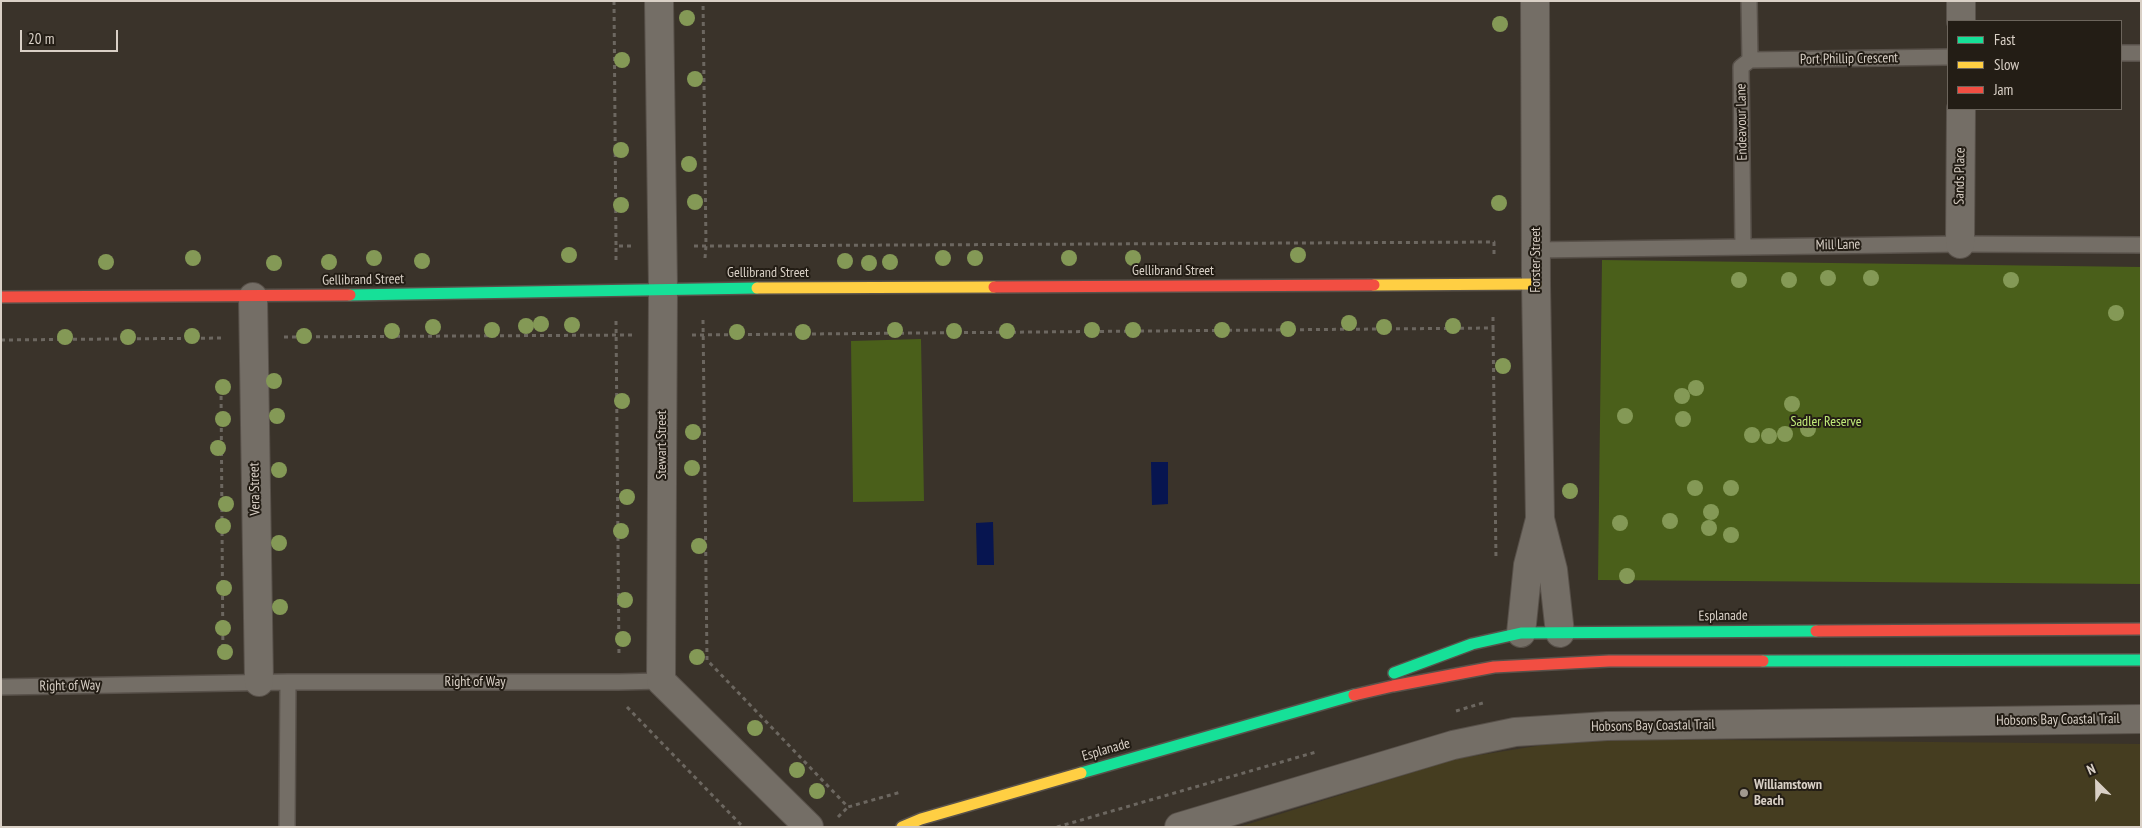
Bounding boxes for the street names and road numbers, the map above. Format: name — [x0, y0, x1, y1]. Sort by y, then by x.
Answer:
street label: Port Phillip Crescent — [1800, 50, 1898, 68]
street label: Endeavour Lane — [1733, 83, 1751, 161]
street label: Sands Place — [1951, 147, 1969, 205]
street label: Forster Street — [1528, 227, 1544, 293]
street label: Mill Lane — [1816, 236, 1860, 254]
street label: Gellibrand Street — [1132, 263, 1214, 279]
street label: Gellibrand Street — [727, 265, 809, 281]
street label: Gellibrand Street — [322, 271, 404, 289]
street label: Stewart Street — [654, 410, 670, 480]
street label: Vera Street — [246, 462, 264, 516]
street label: Esplanade — [1698, 607, 1748, 625]
street label: Right of Way — [444, 674, 506, 690]
street label: Right of Way — [39, 677, 101, 695]
street label: Hobsons Bay Coastal Trail — [1996, 711, 2120, 729]
street label: Hobsons Bay Coastal Trail — [1591, 717, 1715, 735]
street label: Esplanade — [1080, 735, 1132, 765]

